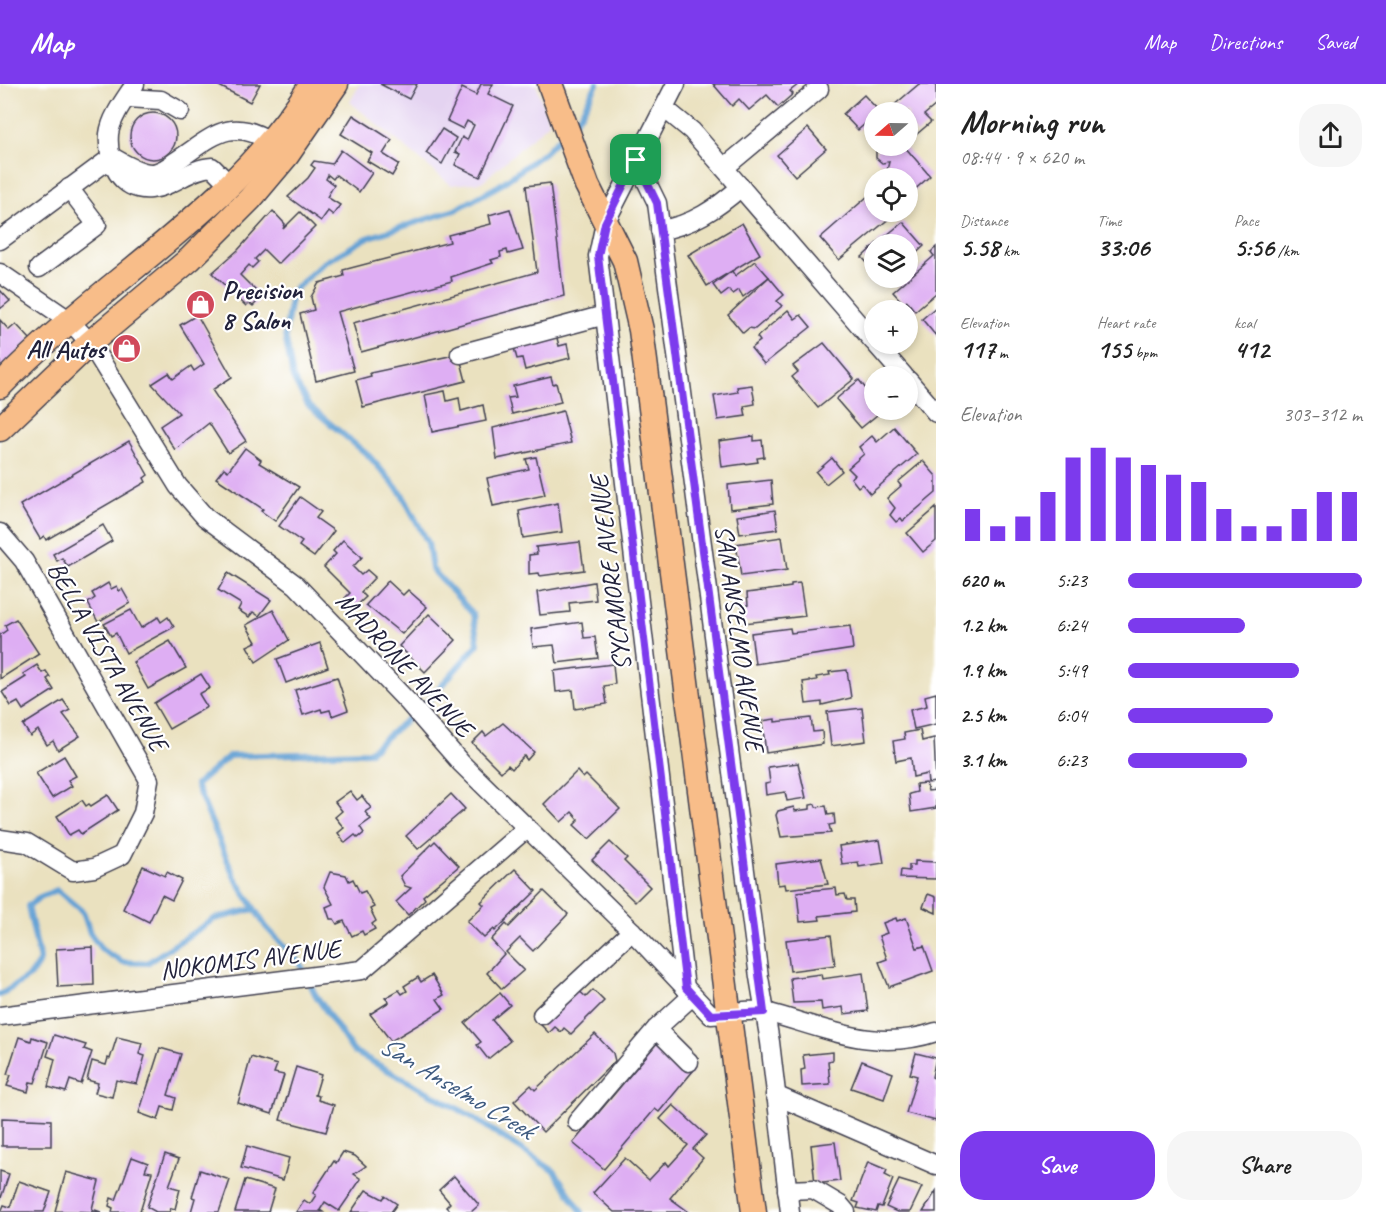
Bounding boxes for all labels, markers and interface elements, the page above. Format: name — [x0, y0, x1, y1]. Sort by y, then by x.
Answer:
text: Map — [30, 25, 73, 60]
text: Map — [1144, 29, 1176, 55]
text: Directions — [1209, 29, 1282, 55]
text: Saved — [1315, 29, 1356, 55]
text: Morning run — [960, 101, 1104, 143]
north arrow — [864, 102, 918, 156]
map controls — [864, 102, 918, 420]
button: share — [1299, 104, 1362, 167]
pin — [610, 134, 661, 185]
icon: arrive — [619, 143, 652, 176]
text: 08:44 · 9 × 620 m — [960, 145, 1084, 170]
button: locate — [864, 168, 918, 222]
text: Distance — [960, 211, 1008, 231]
text: Time — [1097, 211, 1121, 231]
text: Pace — [1234, 211, 1259, 231]
text: 5.58 — [960, 231, 999, 264]
text: 33:06 — [1097, 231, 1150, 264]
text: 5:56 — [1234, 231, 1274, 264]
button: layers — [864, 234, 918, 288]
text: km — [999, 241, 1019, 261]
text: /km — [1274, 241, 1299, 261]
place label: Precision 8 Salon — [222, 274, 303, 337]
shop icon: Precision 8 Salon — [185, 289, 217, 321]
button: + — [864, 300, 918, 354]
text: Elevation — [960, 313, 1009, 333]
text: Heart rate — [1097, 313, 1155, 333]
text: kcal — [1234, 313, 1255, 333]
place label: All Autos — [26, 333, 108, 366]
shop icon: All Autos — [110, 333, 142, 365]
text: 117 — [960, 333, 995, 366]
text: 155 — [1097, 333, 1131, 366]
text: 412 — [1234, 333, 1269, 366]
text: m — [995, 343, 1008, 363]
text: bpm — [1131, 343, 1157, 363]
button: − — [864, 366, 918, 420]
text: Elevation — [960, 402, 1022, 427]
text: 303–312 m — [1283, 402, 1362, 427]
street label: SYCAMORE AVENUE — [582, 470, 639, 672]
street label: SAN ANSELMO AVENUE — [707, 523, 772, 757]
street label: BELLA VISTA AVENUE — [40, 555, 177, 760]
text: 620 m — [960, 568, 1004, 593]
text: 5:23 — [1056, 568, 1087, 593]
street label: MADRONE AVENUE — [329, 585, 483, 746]
text: 1.2 km — [960, 613, 1007, 638]
text: 6:24 — [1056, 613, 1087, 638]
text: 1.9 km — [960, 658, 1006, 683]
text: 5:49 — [1056, 658, 1087, 683]
text: 2.5 km — [960, 703, 1006, 728]
text: 6:04 — [1056, 703, 1087, 728]
text: 3.1 km — [960, 748, 1007, 773]
text: 6:23 — [1056, 748, 1087, 773]
street label: NOKOMIS AVENUE — [158, 932, 345, 987]
water label: San Anselmo Creek — [374, 1028, 545, 1149]
button: Save — [960, 1131, 1155, 1200]
button: Share — [1167, 1131, 1362, 1200]

